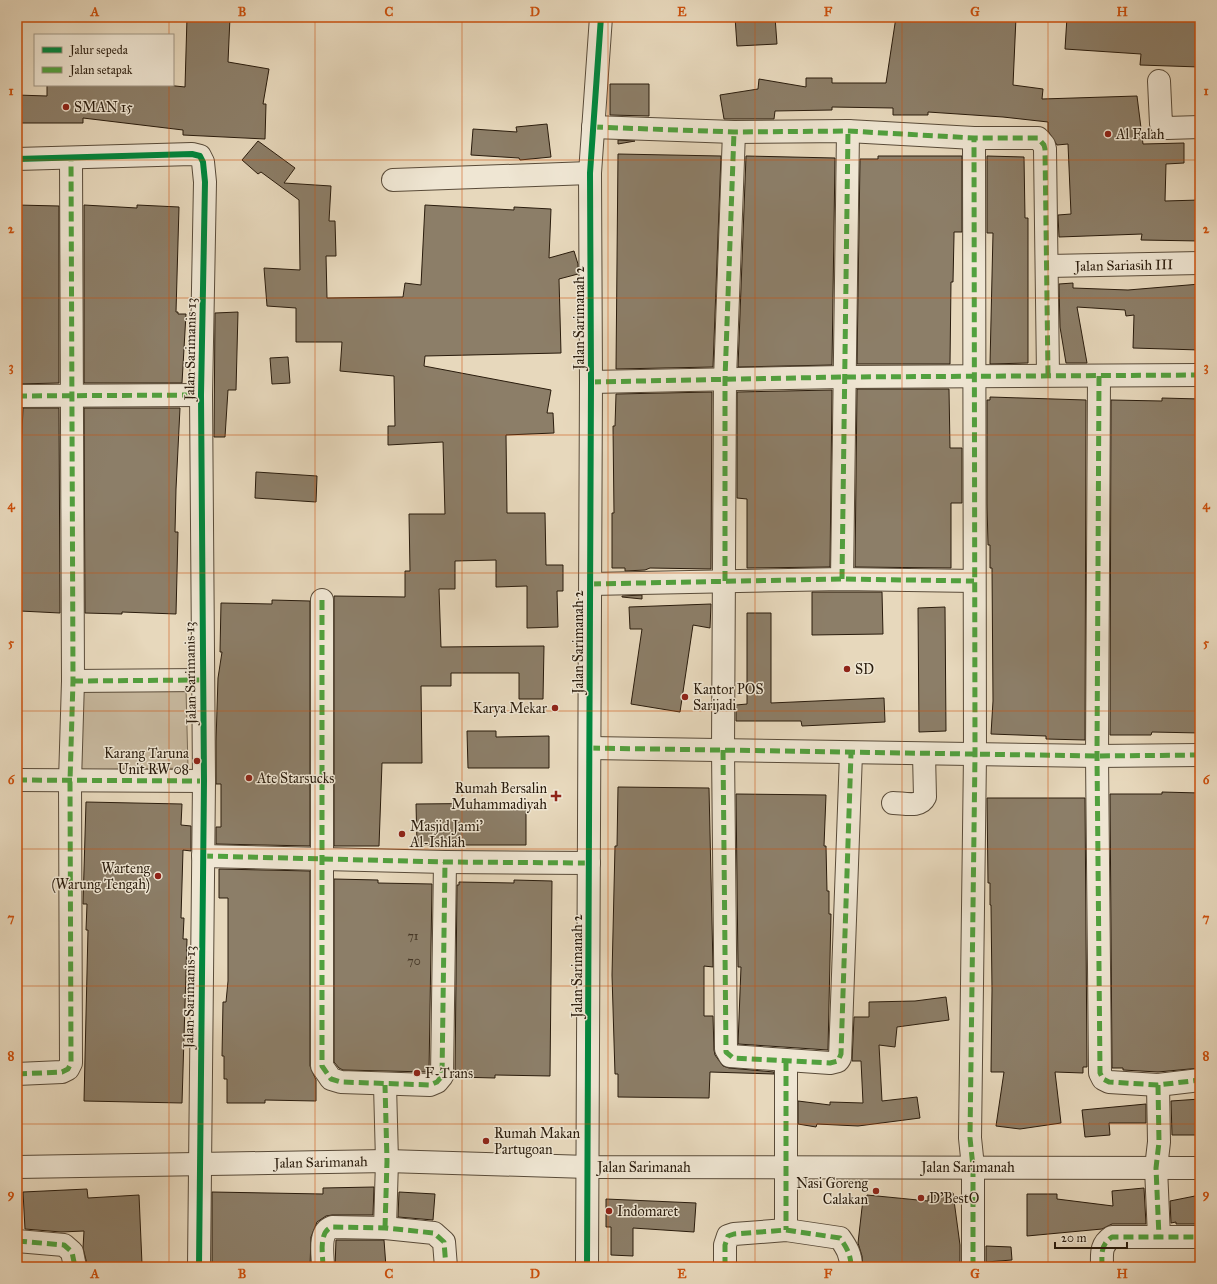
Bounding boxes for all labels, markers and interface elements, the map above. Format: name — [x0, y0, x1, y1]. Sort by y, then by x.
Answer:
text: A — [90, 4, 100, 20]
text: B — [238, 4, 247, 20]
text: C — [385, 4, 394, 20]
text: D — [530, 4, 540, 20]
text: E — [677, 4, 687, 20]
text: F — [824, 4, 833, 20]
text: G — [970, 4, 980, 20]
text: H — [1116, 4, 1128, 20]
legend — [34, 34, 174, 86]
text: Jalur sepeda — [68, 43, 129, 58]
text: Jalan setapak — [68, 63, 133, 78]
text: 1 — [8, 83, 14, 99]
text: 1 — [1203, 83, 1209, 99]
place label: SMAN 15 — [74, 99, 133, 116]
marker: SMAN 15 — [61, 102, 71, 112]
place label: Al Falah — [1115, 126, 1165, 143]
marker: Al Falah — [1103, 129, 1113, 139]
text: 2 — [8, 221, 15, 237]
text: 2 — [1203, 221, 1210, 237]
street label: Jalan Sariasih III — [1073, 256, 1173, 276]
street label: Jalan Sarimanah 2 — [571, 266, 589, 372]
street label: Jalan Sarimanis 13 — [181, 297, 201, 403]
text: 3 — [8, 359, 14, 375]
text: 3 — [1203, 359, 1209, 375]
text: 4 — [7, 497, 15, 513]
text: 4 — [1202, 497, 1210, 513]
street label: Jalan Sarimanah 2 — [570, 590, 588, 696]
street label: Jalan Sarimanis 13 — [181, 621, 201, 727]
text: 5 — [8, 635, 15, 651]
text: 5 — [1203, 635, 1210, 651]
place label: SD — [855, 661, 874, 678]
marker: SD — [842, 664, 852, 674]
place label: Kantor POS Sarijadi — [693, 681, 763, 714]
marker: Kantor POS Sarijadi — [680, 692, 690, 702]
place label: Karya Mekar — [473, 700, 548, 717]
marker: Karya Mekar — [550, 703, 560, 713]
place label: Karang Taruna Unit RW 08 — [104, 745, 189, 778]
marker: Karang Taruna Unit RW 08 — [192, 756, 202, 766]
place label: Ate Starsucks — [256, 770, 334, 787]
text: 6 — [8, 772, 16, 788]
text: 6 — [1203, 772, 1211, 788]
marker: Ate Starsucks — [244, 773, 254, 783]
place label: Rumah Bersalin Muhammadiyah — [451, 780, 547, 813]
marker: Rumah Bersalin Muhammadiyah — [550, 790, 562, 802]
place label: Masjid Jami' Al-Ishlah — [409, 818, 484, 851]
marker: Masjid Jami' Al-Ishlah — [397, 829, 407, 839]
place label: Warteng (Warung Tengah) — [51, 860, 150, 894]
marker: Warteng (Warung Tengah) — [153, 871, 163, 881]
text: 7 — [8, 910, 15, 926]
text: 7 — [1203, 910, 1210, 926]
street label: Jalan Sarimanah 2 — [569, 914, 587, 1020]
house number: 71 — [407, 929, 419, 943]
street label: Jalan Sarimanis 13 — [180, 945, 200, 1051]
house number: 70 — [407, 954, 421, 968]
text: 8 — [8, 1048, 15, 1064]
text: 8 — [1203, 1048, 1210, 1064]
place label: F-Trans — [425, 1065, 473, 1082]
marker: F-Trans — [412, 1068, 422, 1078]
place label: Rumah Makan Partugoan — [494, 1125, 580, 1158]
marker: Rumah Makan Partugoan — [481, 1136, 491, 1146]
street label: Jalan Sarimanah — [272, 1153, 368, 1173]
street label: Jalan Sarimanah — [595, 1159, 691, 1177]
street label: Jalan Sarimanah — [919, 1159, 1015, 1177]
place label: Nasi Goreng Calakan — [796, 1175, 868, 1208]
text: 9 — [8, 1186, 15, 1202]
marker: Nasi Goreng Calakan — [871, 1186, 881, 1196]
text: 9 — [1203, 1186, 1210, 1202]
place label: D'BestO — [929, 1190, 979, 1207]
marker: D'BestO — [916, 1193, 926, 1203]
place label: Indomaret — [617, 1203, 678, 1220]
marker: Indomaret — [604, 1206, 614, 1216]
scale bar — [1055, 1224, 1127, 1250]
text: 20 m — [1061, 1231, 1087, 1245]
text: A — [90, 1266, 100, 1282]
text: B — [238, 1266, 247, 1282]
text: C — [385, 1266, 394, 1282]
text: D — [530, 1266, 540, 1282]
text: E — [677, 1266, 687, 1282]
text: F — [824, 1266, 833, 1282]
text: G — [970, 1266, 980, 1282]
text: H — [1116, 1266, 1128, 1282]

